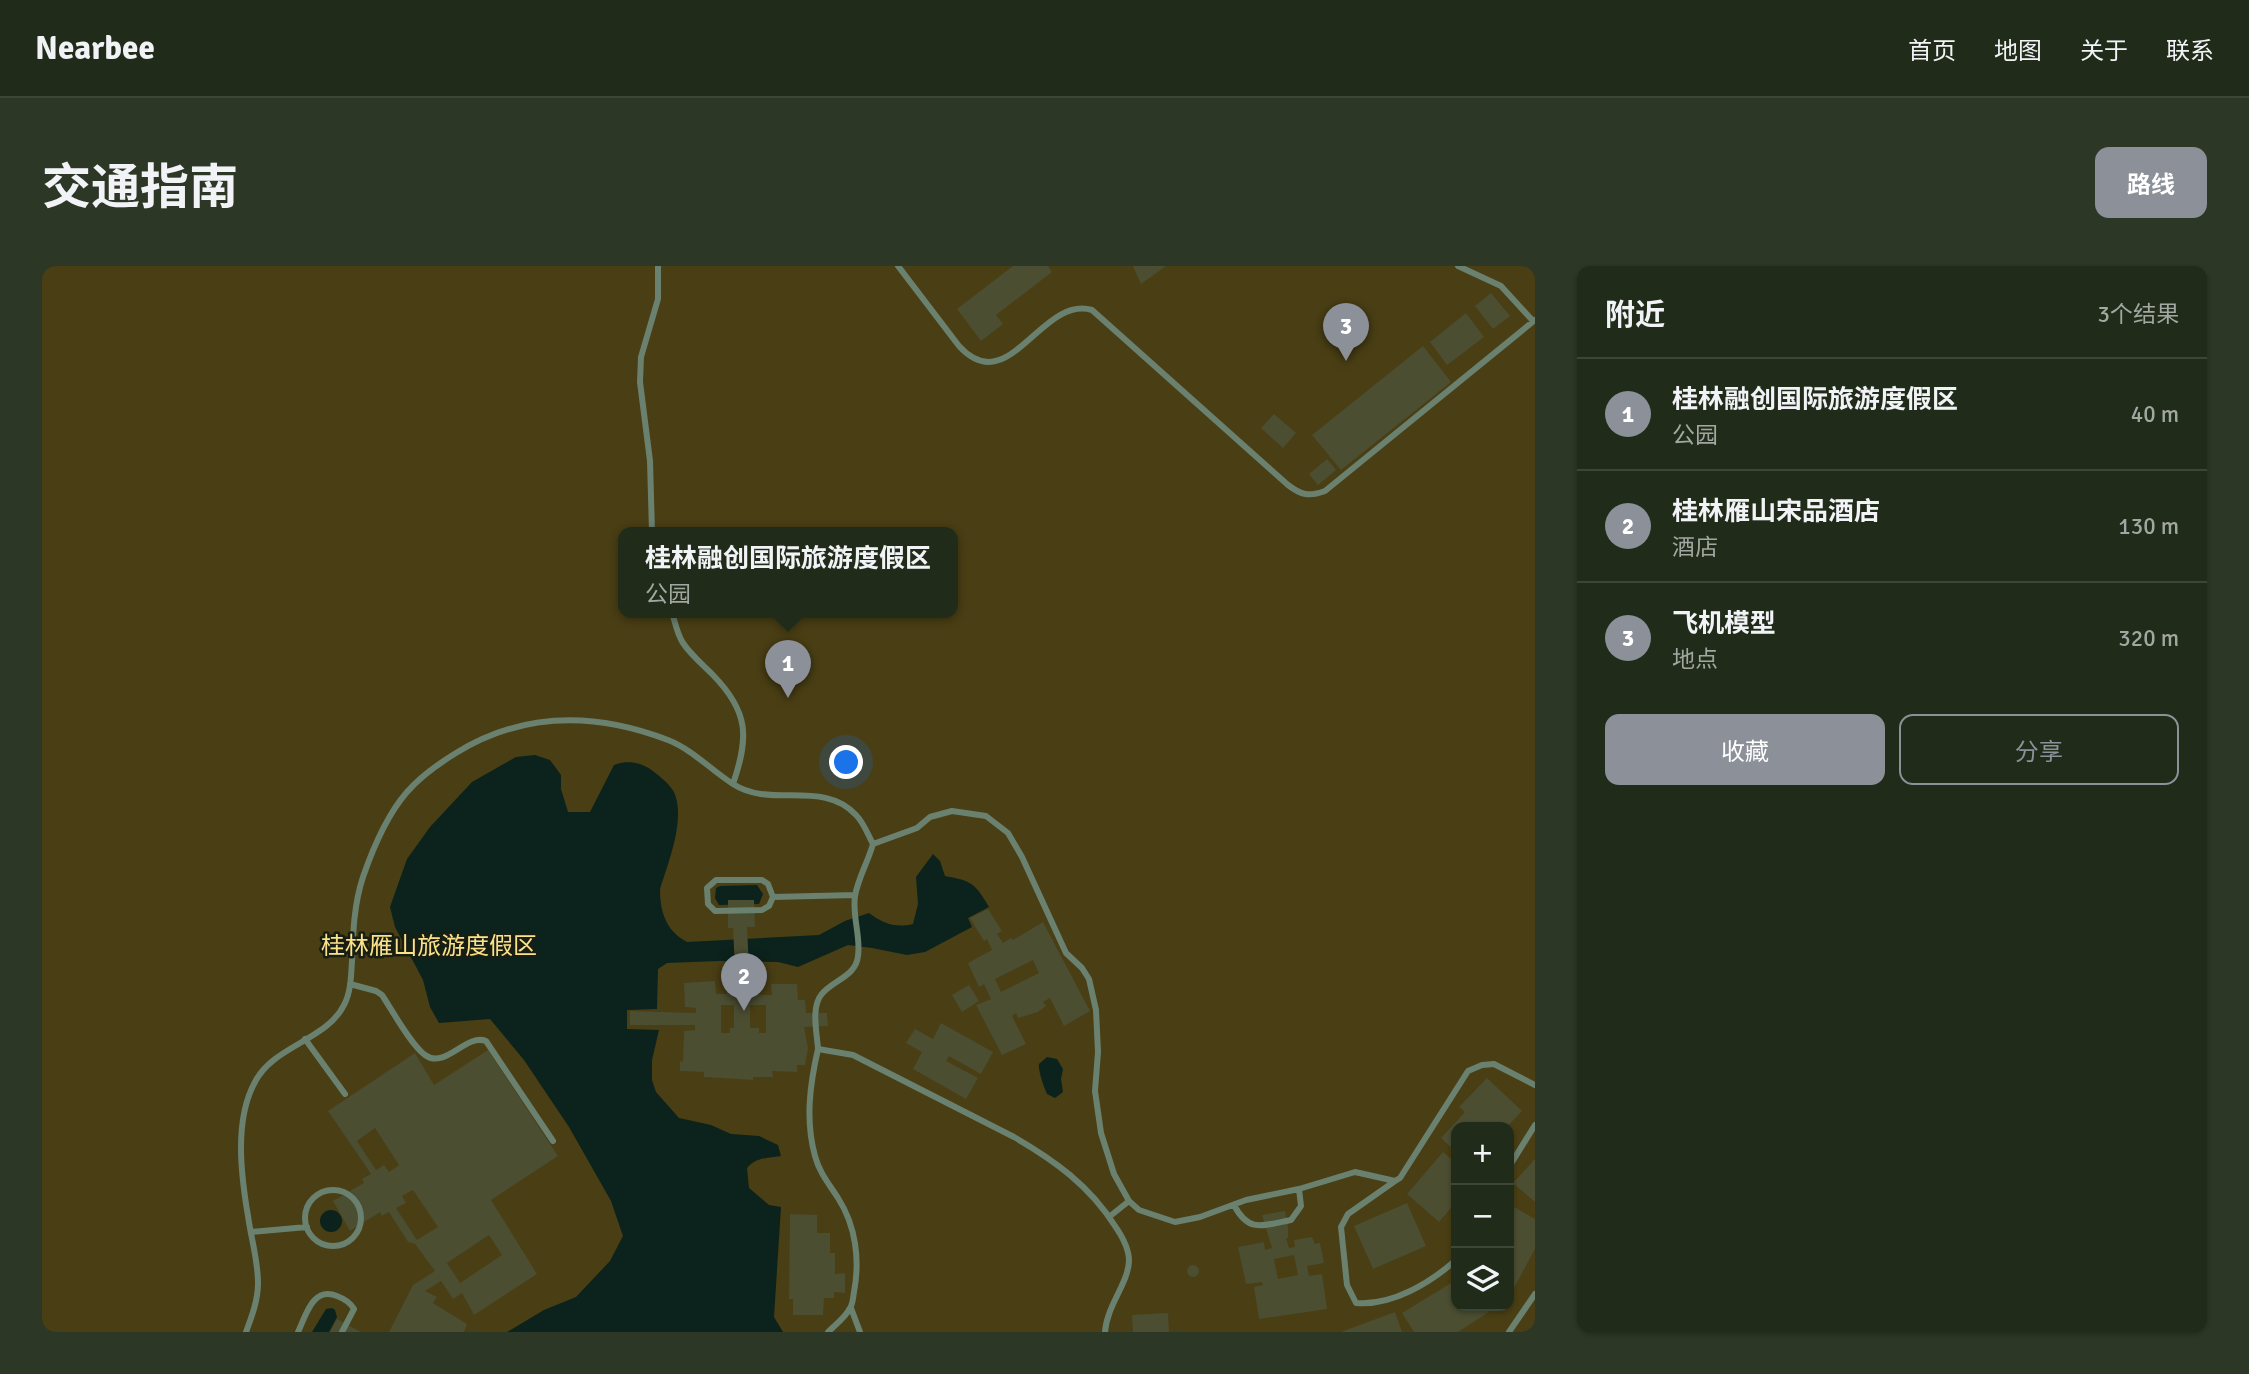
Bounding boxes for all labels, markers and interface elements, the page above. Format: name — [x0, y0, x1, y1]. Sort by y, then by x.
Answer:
text: Nearbee — [35, 28, 155, 69]
text: 首页 — [1908, 36, 1956, 66]
text: 地图 — [1994, 36, 2042, 66]
text: 关于 — [2080, 36, 2128, 66]
text: 联系 — [2166, 36, 2214, 66]
button: 路线 — [2095, 147, 2207, 218]
text: 交通指南 — [42, 158, 238, 218]
text: 附近 — [1605, 297, 1665, 334]
text: 3个结果 — [2098, 300, 2179, 329]
pin: 3 — [1323, 303, 1369, 361]
text: 桂林融创国际旅游度假区 — [1672, 384, 1958, 416]
text: 1 — [1622, 400, 1634, 429]
text: 40 m — [2131, 400, 2179, 429]
text: 公园 — [1672, 421, 1718, 450]
text: 桂林雁山宋品酒店 — [1672, 496, 1880, 528]
text: 2 — [1622, 512, 1634, 541]
text: 130 m — [2118, 512, 2179, 541]
popup — [618, 527, 958, 618]
text: 酒店 — [1672, 533, 1718, 562]
text: 桂林融创国际旅游度假区 — [645, 543, 931, 575]
text: 公园 — [645, 580, 691, 609]
text: 飞机模型 — [1672, 608, 1776, 640]
text: 3 — [1622, 624, 1634, 653]
text: 320 m — [2118, 624, 2179, 653]
pin: 1 — [765, 640, 811, 698]
text: 地点 — [1672, 645, 1718, 674]
button: 收藏 — [1605, 714, 1885, 785]
button: 分享 — [1899, 714, 2179, 785]
your location — [829, 745, 863, 779]
park label: 桂林雁山旅游度假区 — [321, 931, 537, 961]
pin: 2 — [721, 953, 767, 1011]
map controls — [1451, 1122, 1514, 1311]
button: + — [1451, 1122, 1514, 1185]
button: − — [1451, 1185, 1514, 1248]
button: layers — [1451, 1248, 1514, 1311]

